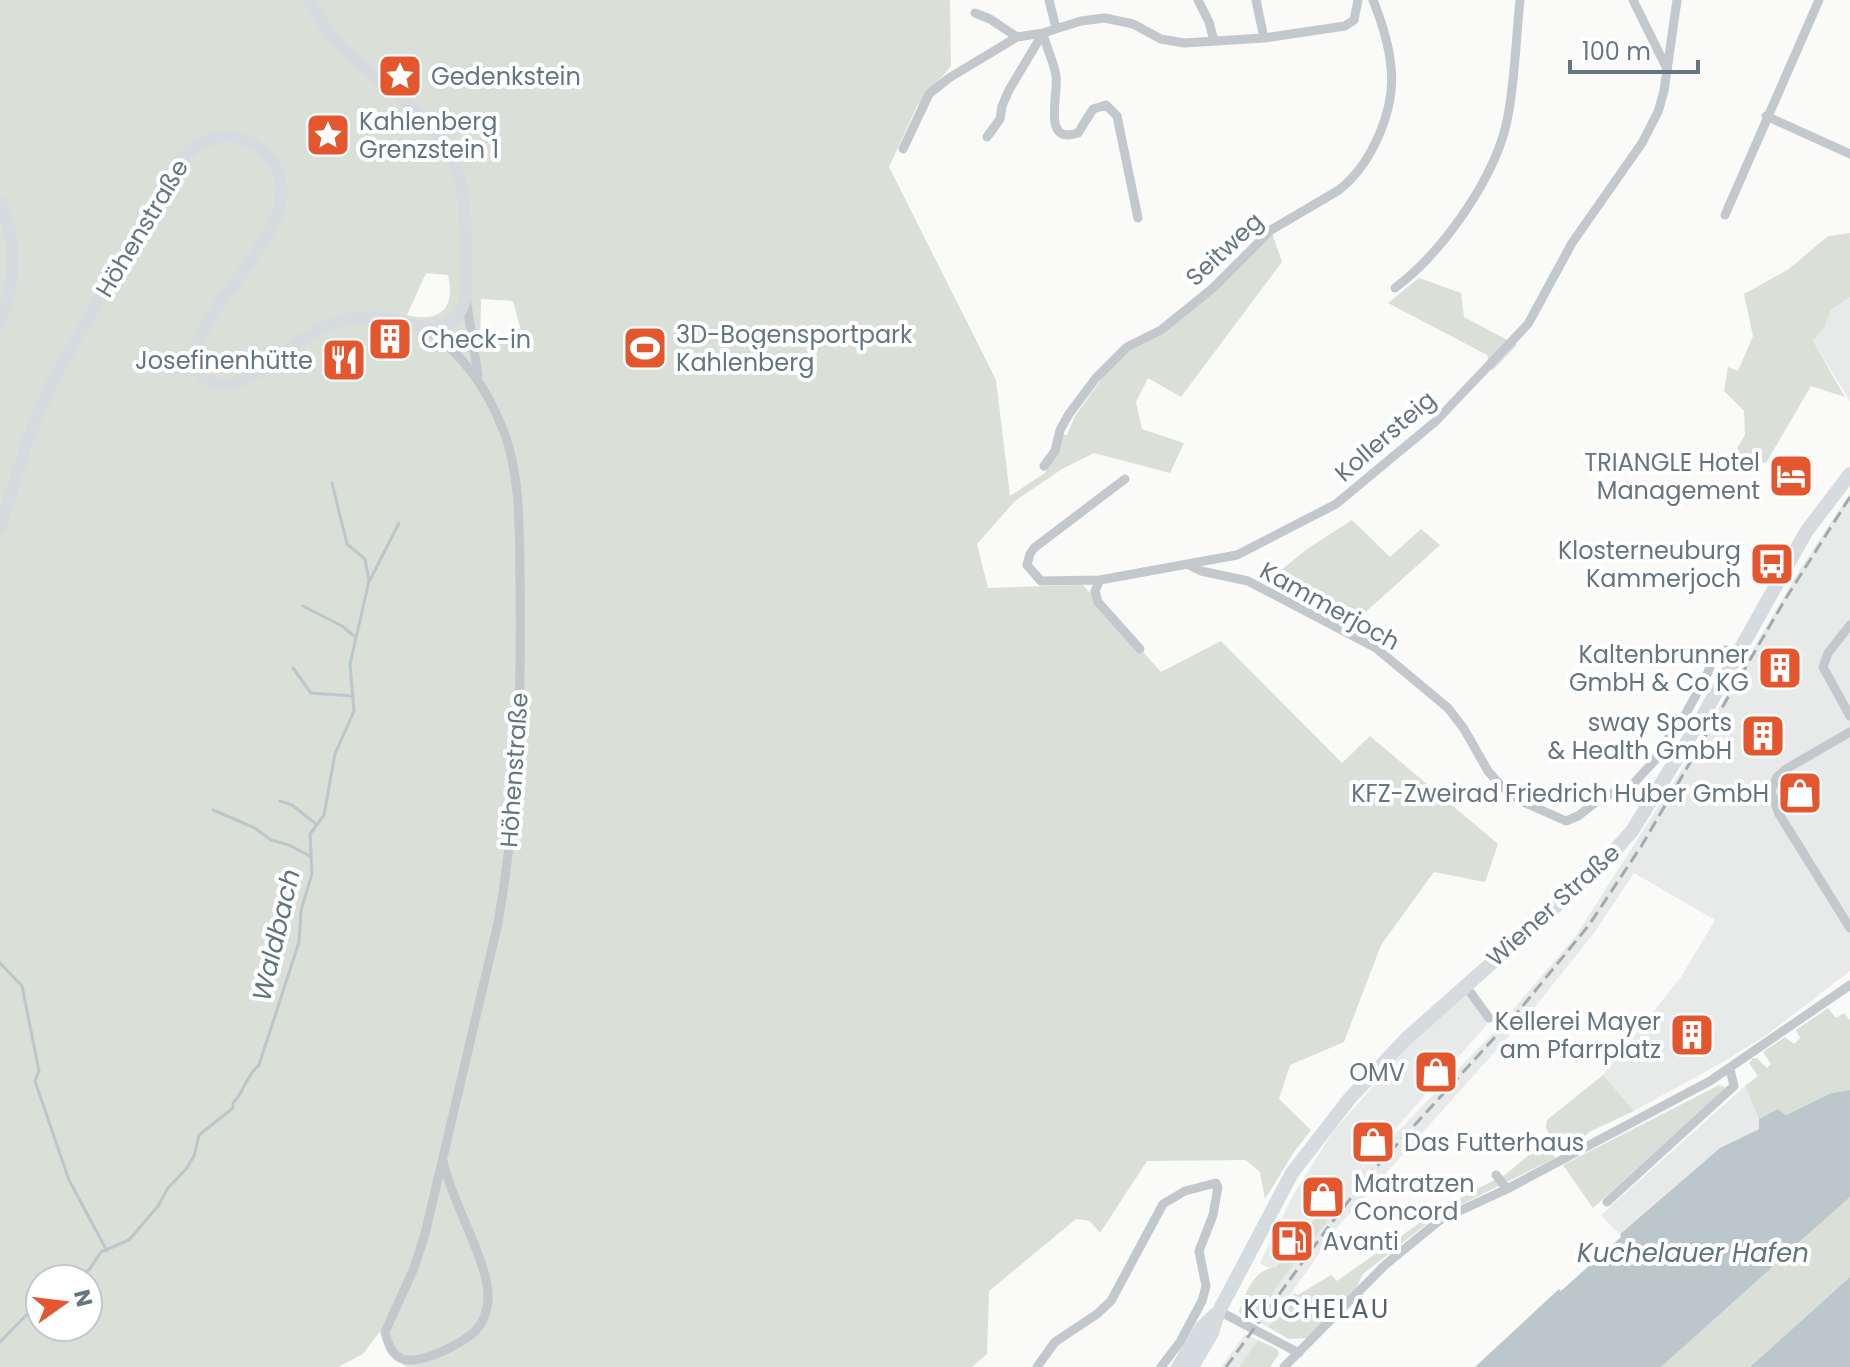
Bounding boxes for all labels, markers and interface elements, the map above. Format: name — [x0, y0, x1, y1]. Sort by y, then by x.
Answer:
scale bar — [1570, 24, 1698, 74]
text: 100 m — [1582, 35, 1651, 68]
place icon: Gedenkstein — [376, 52, 424, 100]
place label: Gedenkstein — [431, 60, 581, 93]
place label: Kahlenberg Grenzstein 1 — [359, 105, 499, 166]
place icon: Kahlenberg Grenzstein 1 — [304, 111, 352, 159]
street label: Höhenstraße — [88, 153, 196, 303]
street label: Seitweg — [1178, 205, 1270, 293]
building icon: Check-in — [366, 315, 414, 363]
place label: 3D-Bogensportpark Kahlenberg — [676, 318, 913, 379]
place label: Check-in — [421, 323, 531, 356]
sports icon: 3D-Bogensportpark Kahlenberg — [621, 324, 669, 372]
restaurant icon: Josefinenhütte — [320, 336, 368, 384]
place label: Josefinenhütte — [135, 344, 313, 377]
street label: Kollersteig — [1328, 383, 1442, 489]
place label: TRIANGLE Hotel Management — [1584, 446, 1760, 507]
hotel icon: TRIANGLE Hotel Management — [1767, 452, 1815, 500]
place label: Klosterneuburg Kammerjoch — [1558, 534, 1741, 595]
bus stop icon: Klosterneuburg Kammerjoch — [1748, 540, 1796, 588]
street label: Kammerjoch — [1254, 554, 1406, 658]
place label: Kaltenbrunner GmbH & Co KG — [1569, 638, 1749, 699]
building icon: Kaltenbrunner GmbH & Co KG — [1756, 644, 1804, 692]
street label: Höhenstraße — [492, 691, 536, 849]
place label: sway Sports & Health GmbH — [1548, 706, 1732, 767]
building icon: sway Sports & Health GmbH — [1739, 712, 1787, 760]
shop icon: KFZ-Zweirad Friedrich Huber GmbH — [1776, 769, 1824, 817]
place label: KFZ-Zweirad Friedrich Huber GmbH — [1351, 777, 1769, 810]
street label: Wiener Straße — [1479, 836, 1627, 974]
water label: Waldbach — [243, 865, 309, 1005]
place label: Kellerei Mayer am Pfarrplatz — [1495, 1005, 1661, 1066]
building icon: Kellerei Mayer am Pfarrplatz — [1668, 1011, 1716, 1059]
shop icon: OMV — [1412, 1048, 1460, 1096]
place label: OMV — [1349, 1056, 1405, 1089]
shop icon: Das Futterhaus — [1349, 1118, 1397, 1166]
place label: Das Futterhaus — [1404, 1126, 1584, 1159]
place label: Matratzen Concord — [1354, 1167, 1475, 1228]
shop icon: Matratzen Concord — [1299, 1173, 1347, 1221]
fuel station icon: Avanti — [1268, 1217, 1316, 1265]
place label: Avanti — [1323, 1225, 1399, 1258]
water label: Kuchelauer Hafen — [1577, 1235, 1809, 1271]
north arrow — [24, 1263, 104, 1343]
text: N — [66, 1287, 100, 1310]
district label: KUCHELAU — [1244, 1291, 1390, 1327]

